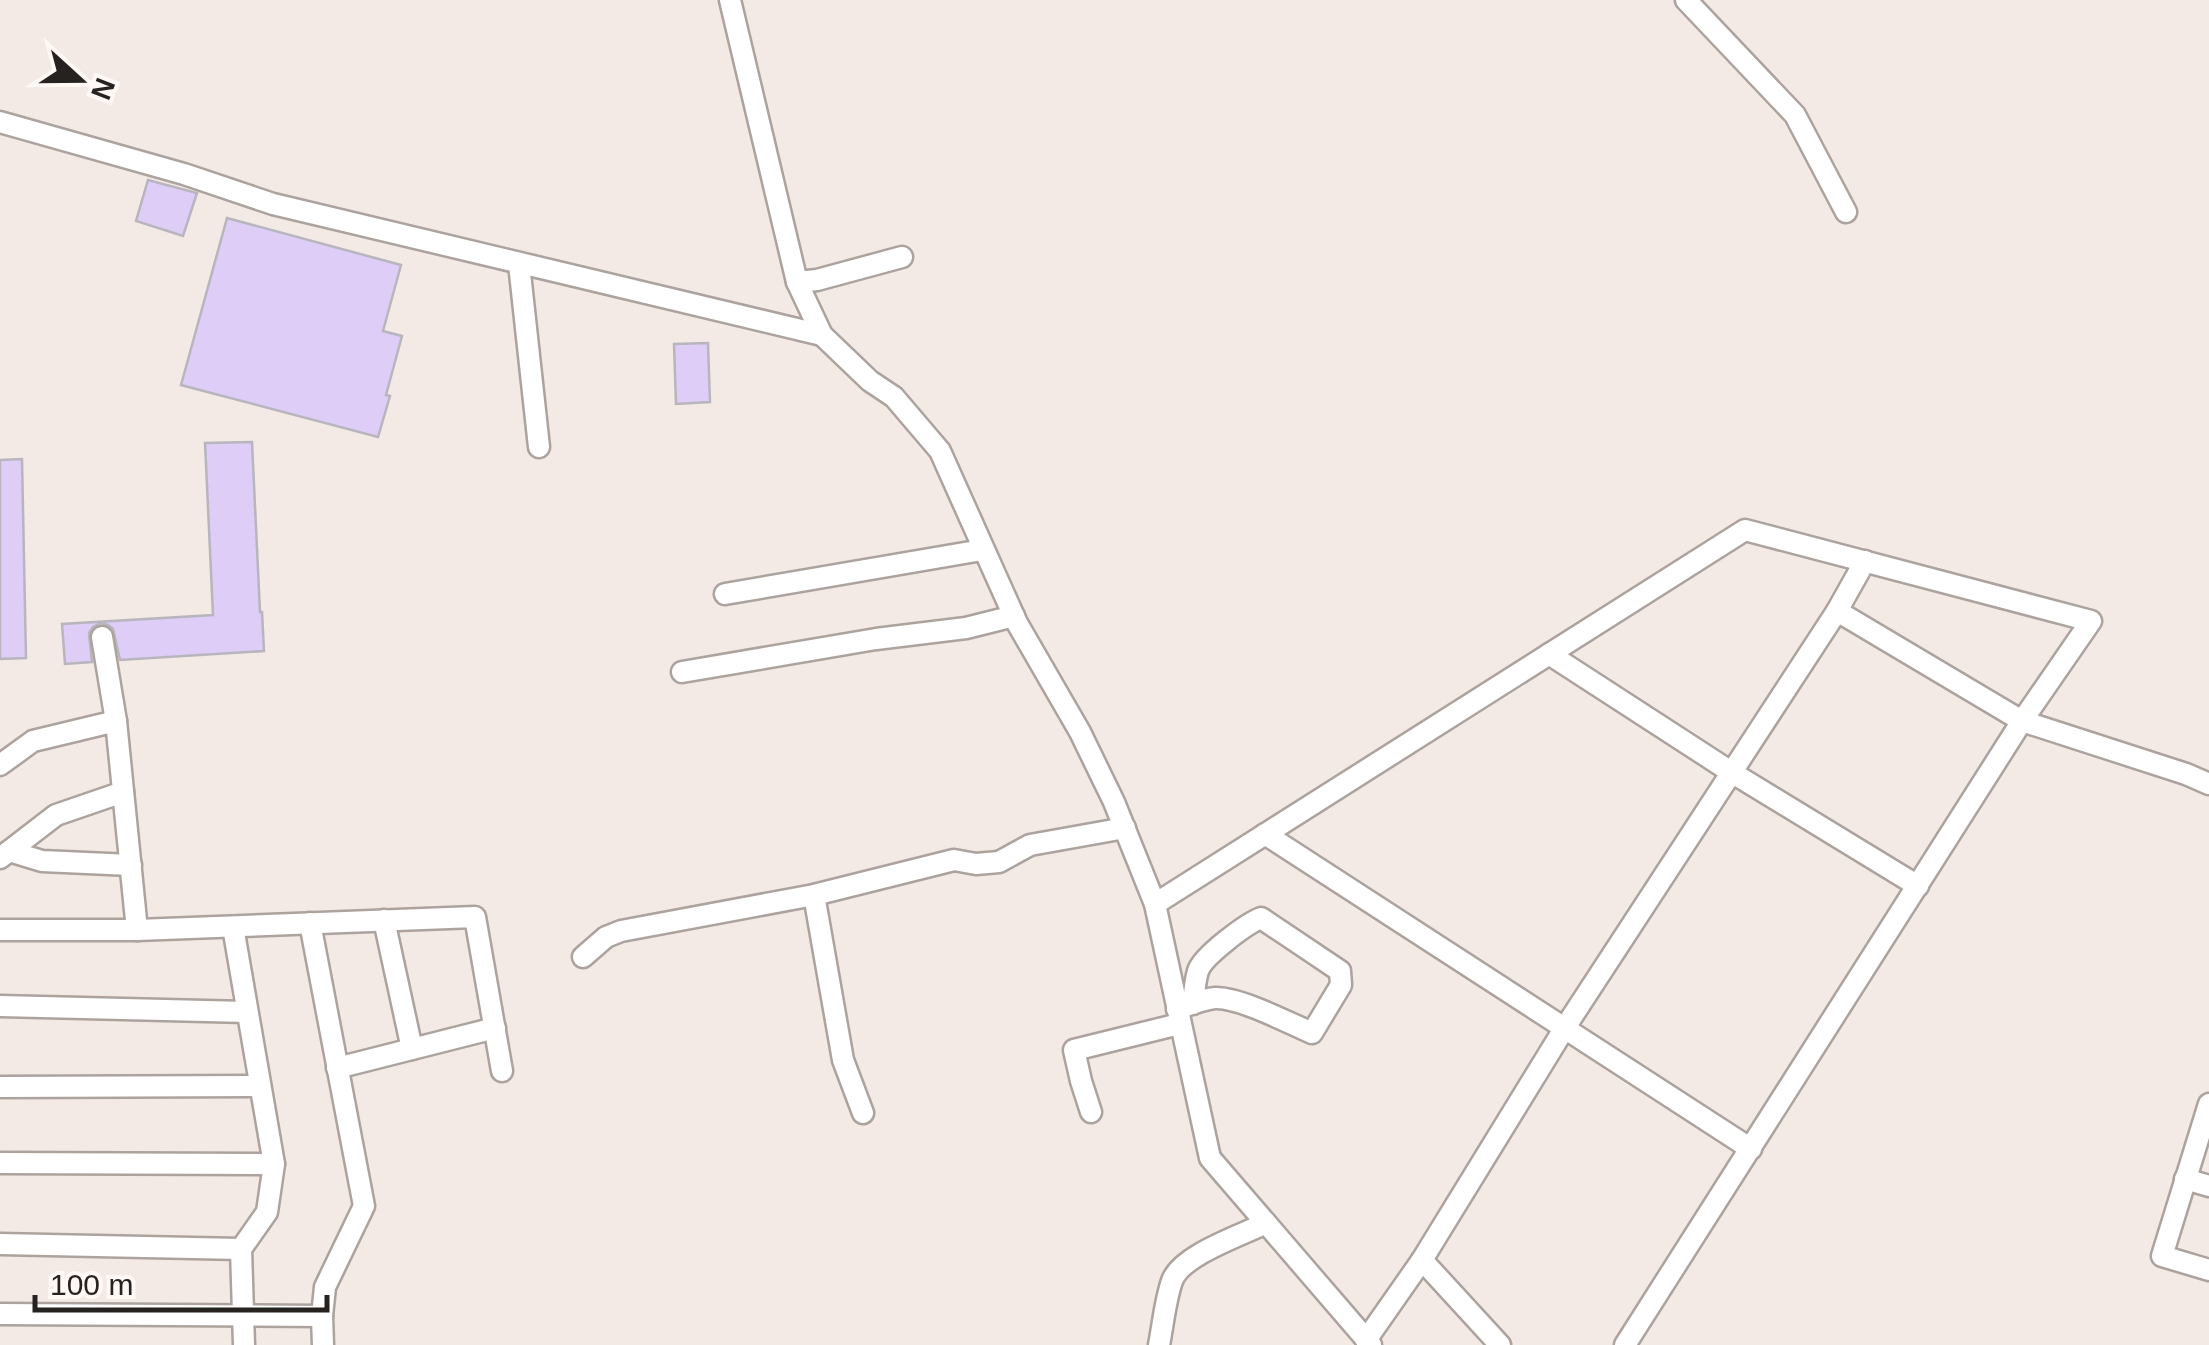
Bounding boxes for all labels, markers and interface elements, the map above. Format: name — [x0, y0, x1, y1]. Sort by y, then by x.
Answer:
north arrow — [30, 30, 130, 130]
text: N — [85, 74, 121, 104]
scale bar — [35, 1250, 328, 1312]
text: 100 m — [50, 1268, 133, 1301]

